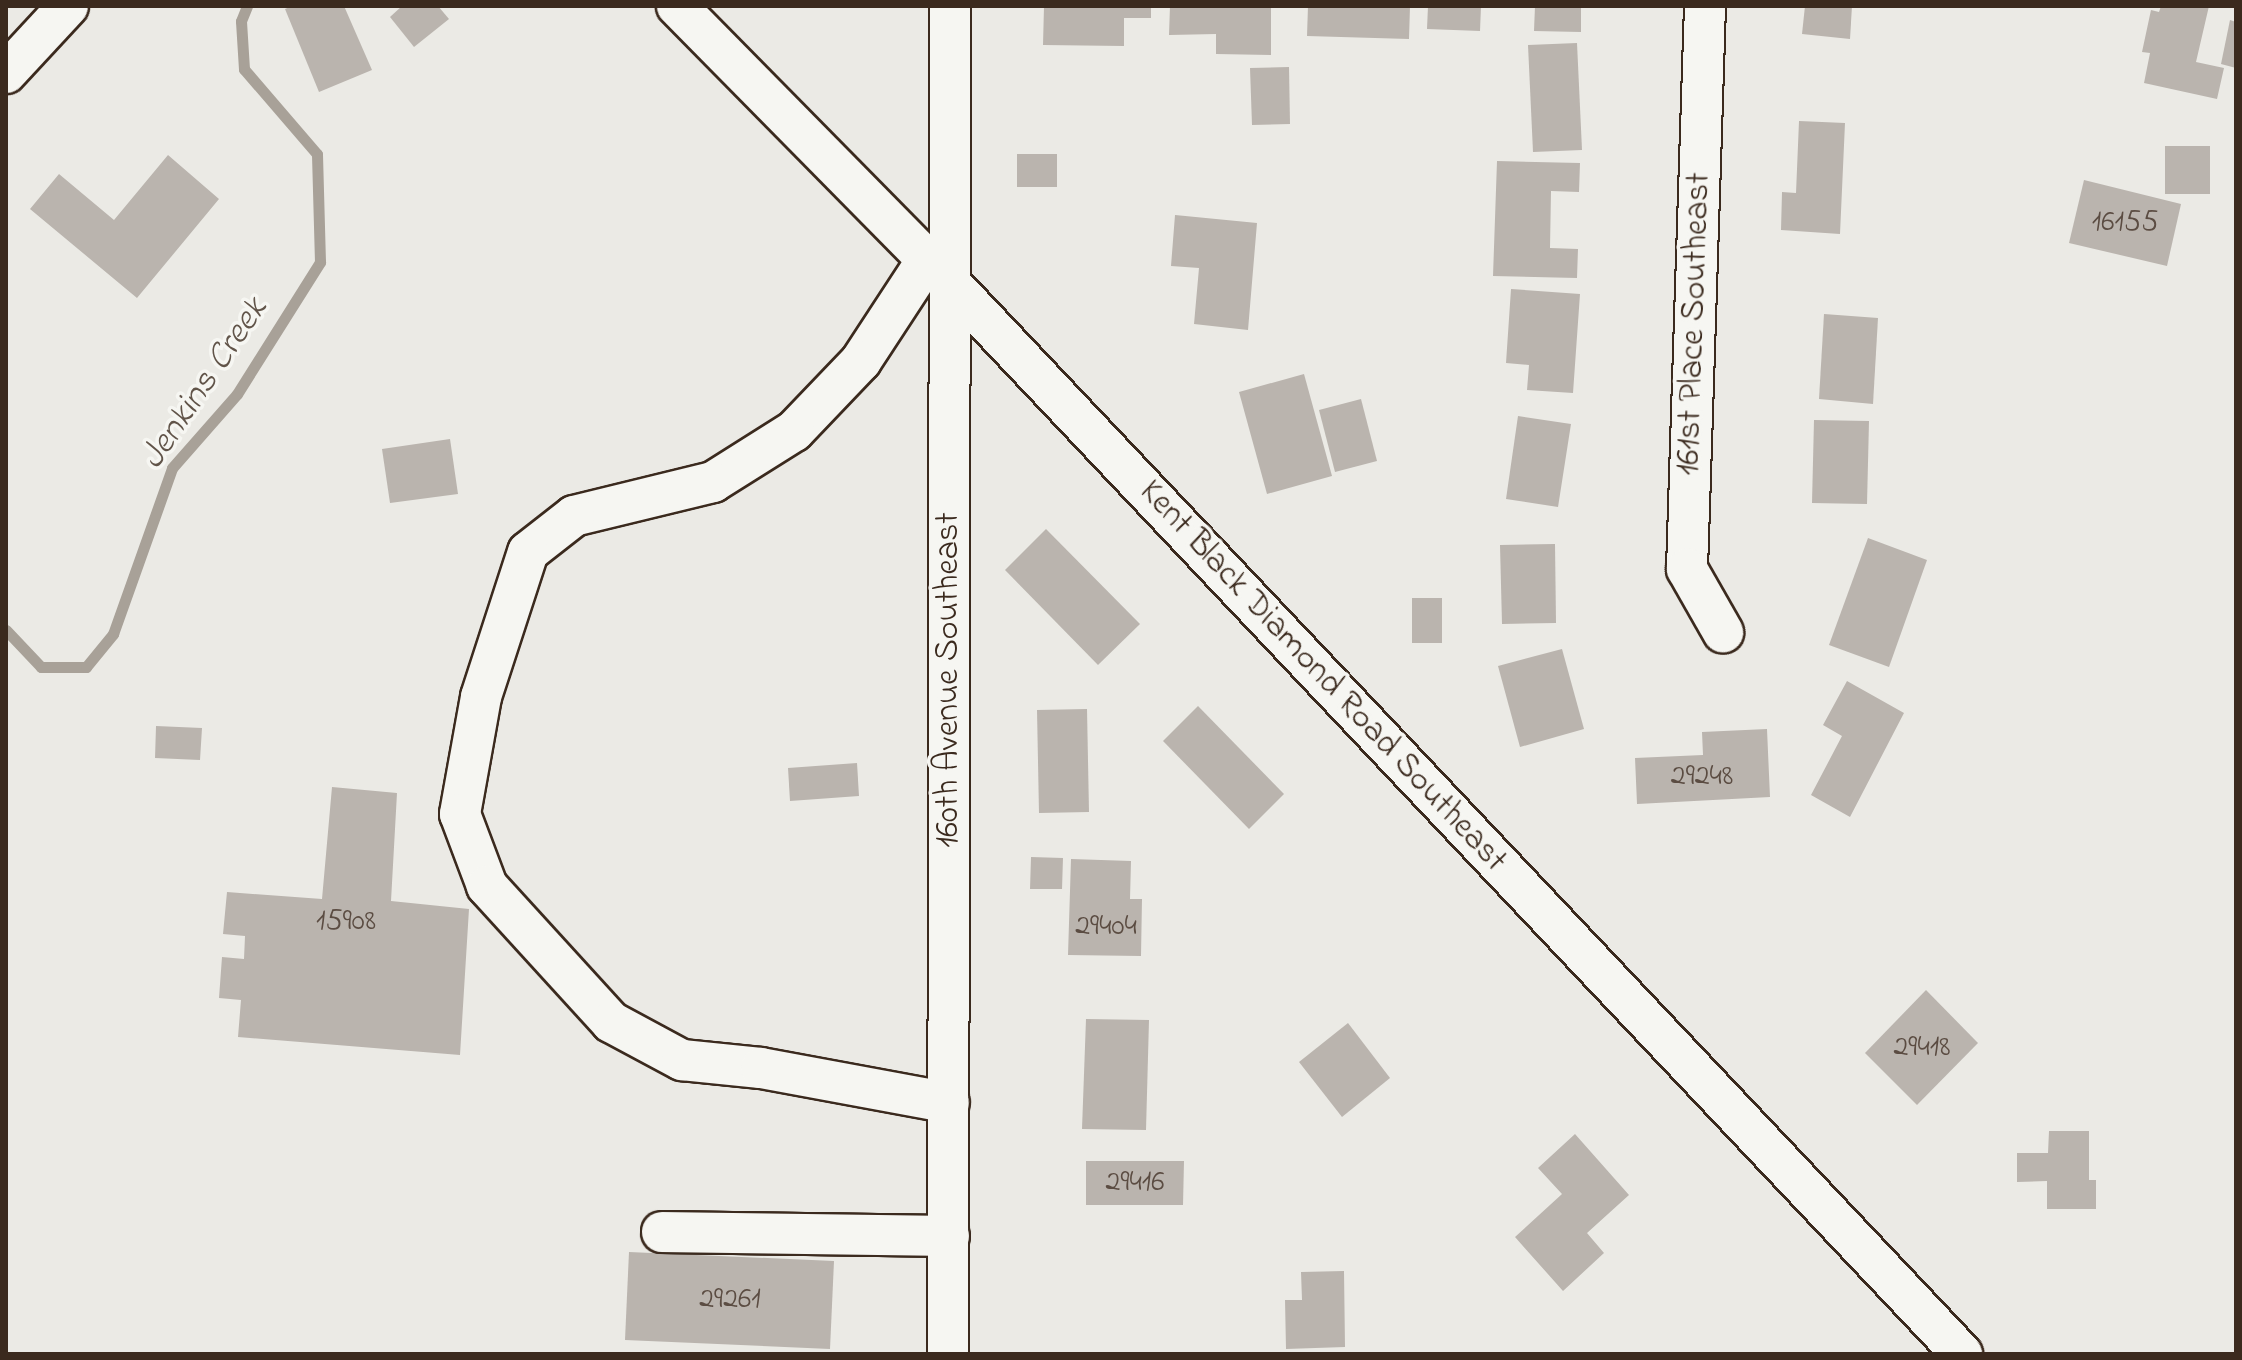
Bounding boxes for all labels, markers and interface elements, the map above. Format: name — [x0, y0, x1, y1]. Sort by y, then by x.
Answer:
street label: 161st Place Southeast — [1669, 172, 1721, 476]
house number: 16155 — [2092, 205, 2158, 241]
water label: Jenkins Creek — [132, 290, 278, 478]
street label: Kent Black Diamond Road Southeast — [1129, 473, 1515, 881]
street label: 160th Avenue Southeast — [930, 512, 970, 848]
house number: 29248 — [1671, 759, 1733, 795]
house number: 15908 — [316, 904, 376, 940]
house number: 29404 — [1075, 909, 1137, 945]
house number: 29418 — [1893, 1030, 1951, 1066]
house number: 29416 — [1105, 1165, 1165, 1201]
house number: 29261 — [699, 1282, 761, 1318]

